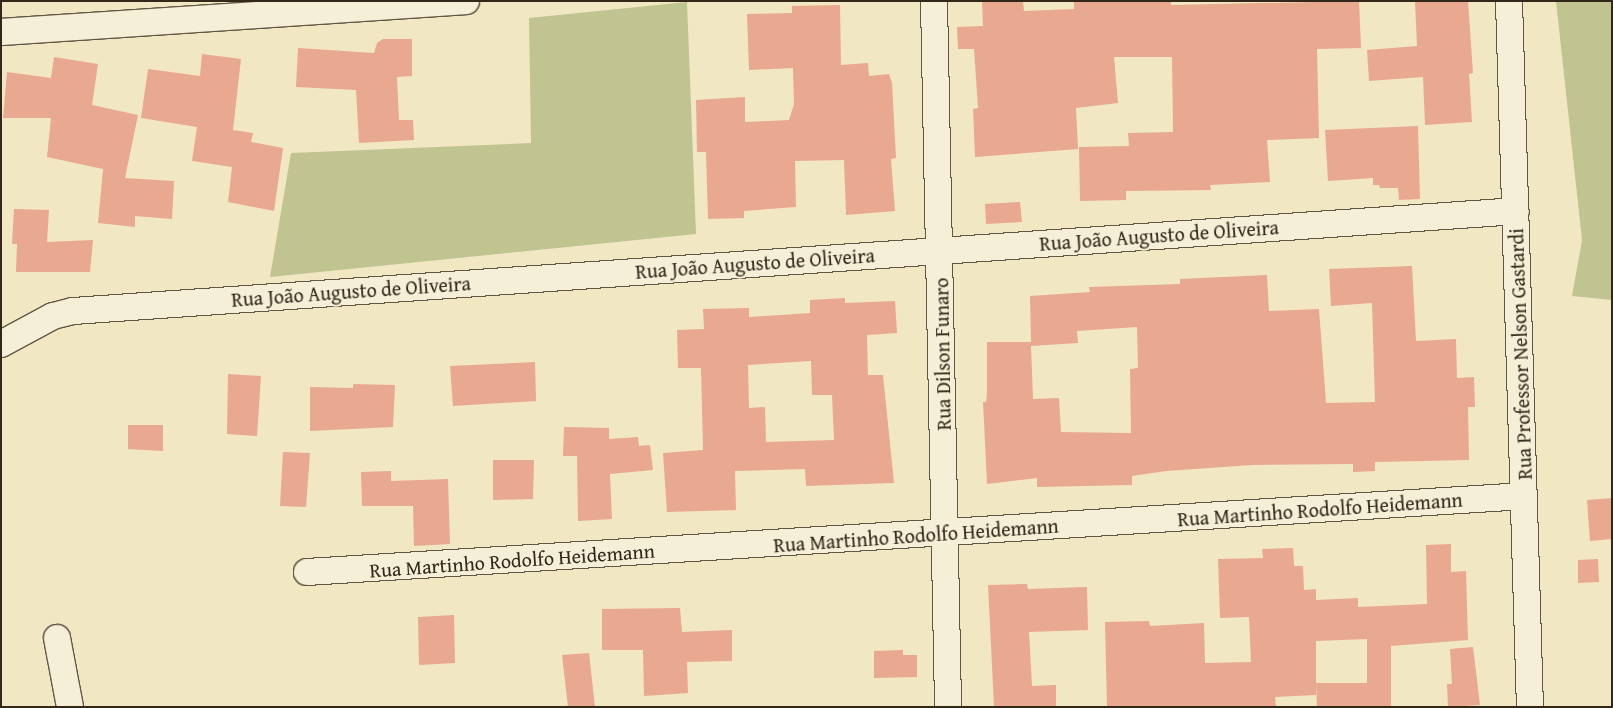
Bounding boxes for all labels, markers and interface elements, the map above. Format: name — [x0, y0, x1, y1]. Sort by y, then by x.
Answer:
street label: Rua João Augusto de Oliveira — [1038, 215, 1280, 255]
street label: Rua Professor Nelson Gastardi — [1504, 228, 1536, 480]
street label: Rua João Augusto de Oliveira — [634, 243, 876, 283]
street label: Rua João Augusto de Oliveira — [230, 271, 472, 311]
street label: Rua Dilson Funaro — [929, 277, 955, 431]
street label: Rua Martinho Rodolfo Heidemann — [1177, 487, 1463, 531]
street label: Rua Martinho Rodolfo Heidemann — [773, 513, 1059, 557]
street label: Rua Martinho Rodolfo Heidemann — [369, 538, 655, 582]

